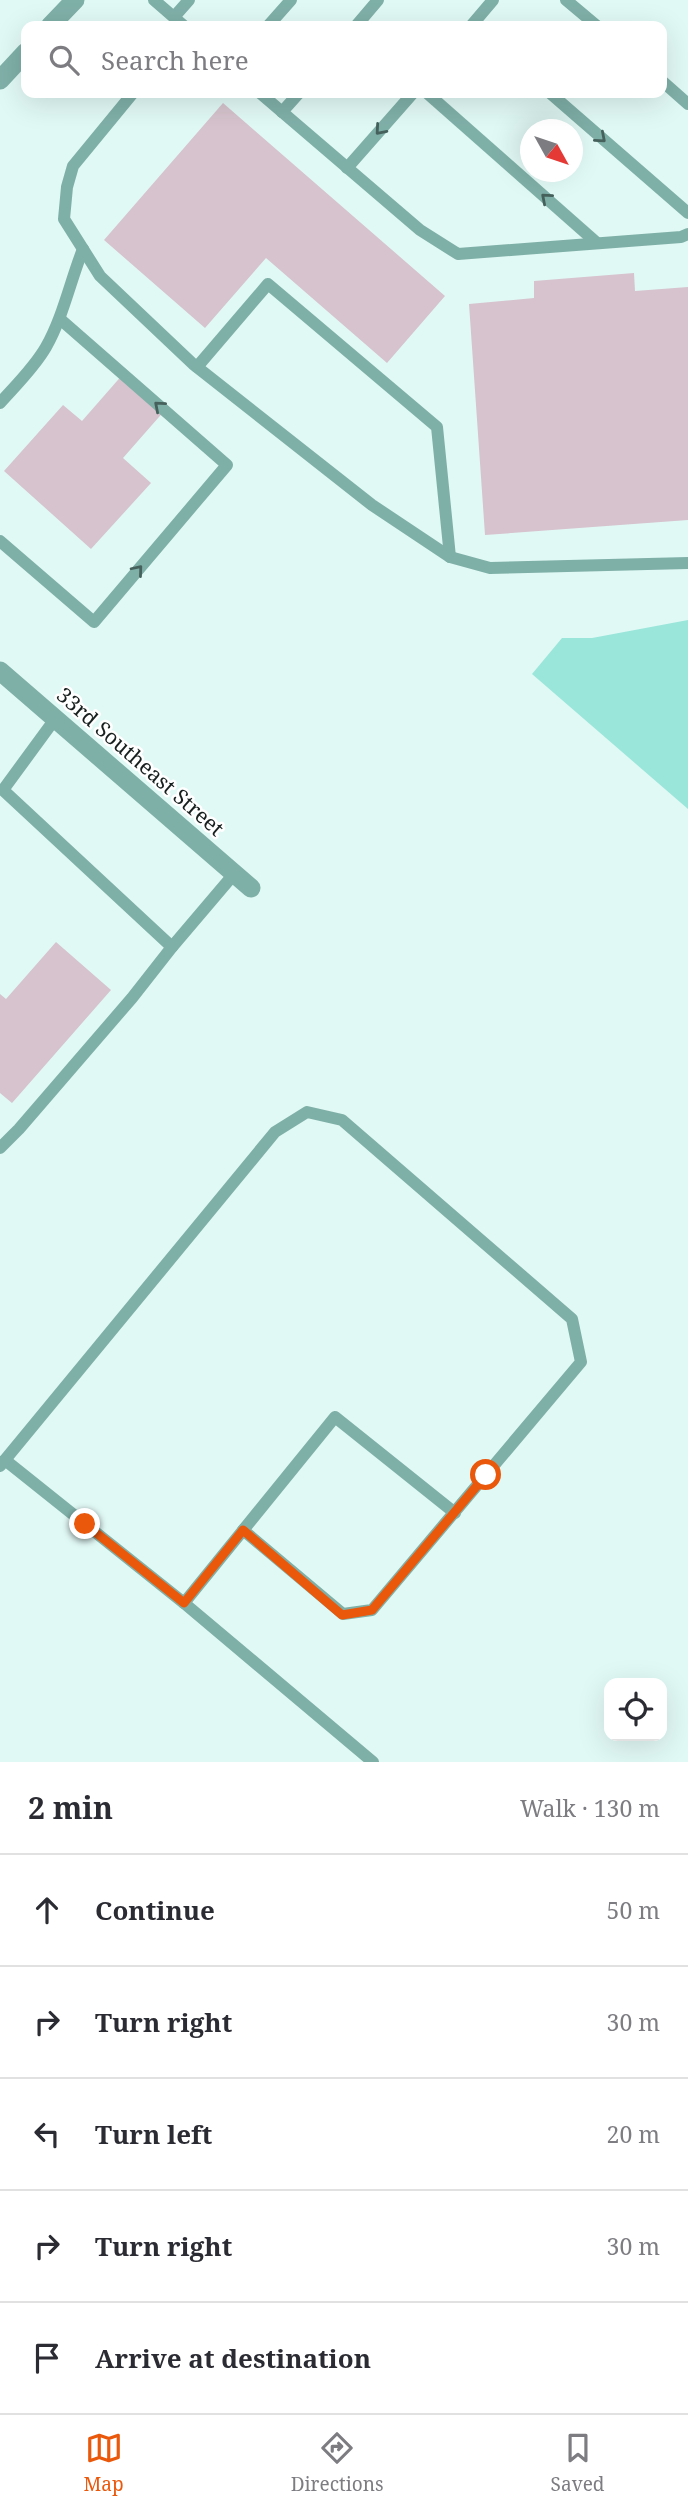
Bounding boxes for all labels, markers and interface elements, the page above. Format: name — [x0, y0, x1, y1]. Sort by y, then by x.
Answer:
search box — [21, 21, 667, 98]
icon: search — [45, 41, 83, 79]
text: Search here — [101, 42, 249, 78]
north arrow — [520, 119, 583, 182]
one-way arrow — [376, 122, 388, 135]
one-way arrow — [593, 129, 606, 142]
one-way arrow — [541, 194, 554, 206]
one-way arrow — [154, 402, 167, 414]
one-way arrow — [130, 565, 142, 578]
street label: 33rd Southeast Street — [51, 681, 230, 842]
route start — [470, 1459, 501, 1490]
route end — [69, 1508, 100, 1539]
map controls — [604, 1678, 667, 1741]
button: locate — [604, 1678, 667, 1741]
text: 2 min — [28, 1787, 113, 1828]
text: Walk · 130 m — [520, 1792, 660, 1824]
icon: ahead — [28, 1891, 66, 1929]
text: Continue — [95, 1892, 215, 1928]
text: 50 m — [607, 1894, 660, 1926]
icon: right — [28, 2003, 66, 2041]
text: Turn right — [95, 2004, 232, 2040]
text: 30 m — [607, 2006, 660, 2038]
icon: left — [28, 2115, 66, 2153]
text: Turn left — [95, 2116, 212, 2152]
text: 20 m — [607, 2118, 660, 2150]
icon: right — [28, 2227, 66, 2265]
text: Turn right — [95, 2228, 232, 2264]
text: 30 m — [607, 2230, 660, 2262]
icon: arrive — [28, 2339, 66, 2377]
text: Arrive at destination — [95, 2340, 371, 2376]
tab: Map — [84, 2429, 124, 2497]
tab: Directions — [291, 2429, 384, 2497]
tab: Saved — [551, 2429, 604, 2497]

